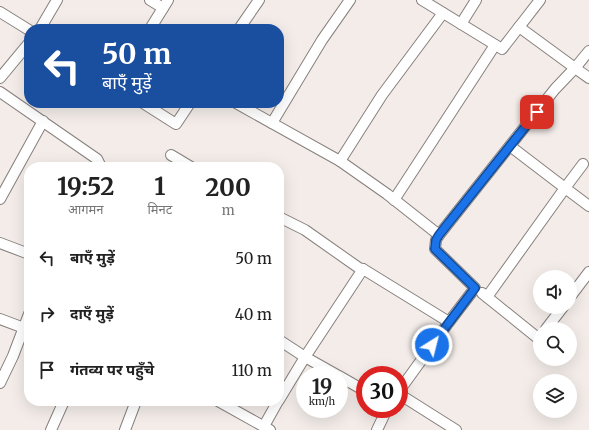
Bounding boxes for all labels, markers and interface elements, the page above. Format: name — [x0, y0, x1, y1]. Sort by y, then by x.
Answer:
text: 50 m — [102, 36, 171, 72]
icon: left — [36, 40, 88, 92]
text: बाएँ मुड़ें — [102, 71, 152, 94]
pin — [520, 95, 554, 129]
icon: arrive — [526, 101, 548, 123]
text: 19:52 — [57, 171, 114, 202]
text: 1 — [154, 171, 165, 202]
text: 200 — [205, 172, 251, 203]
text: आगमन — [68, 201, 104, 218]
text: मिनट — [147, 201, 172, 218]
text: m — [222, 202, 235, 219]
icon: left — [36, 247, 58, 269]
text: बाएँ मुड़ें — [70, 248, 115, 267]
text: 50 m — [235, 249, 272, 268]
map controls — [533, 270, 577, 418]
button: sound — [533, 270, 577, 314]
icon: right — [36, 303, 58, 325]
text: दाएँ मुड़ें — [70, 304, 114, 323]
text: 40 m — [235, 305, 272, 324]
button: search — [533, 322, 577, 366]
position arrow — [411, 324, 453, 366]
icon: arrive — [36, 359, 58, 381]
text: गंतव्य पर पहुँचे — [70, 360, 154, 379]
text: 110 m — [231, 361, 272, 380]
speed limit sign: 30 — [356, 366, 408, 418]
text: 19 — [312, 374, 332, 399]
button: layers — [533, 374, 577, 418]
text: km/h — [309, 395, 335, 408]

